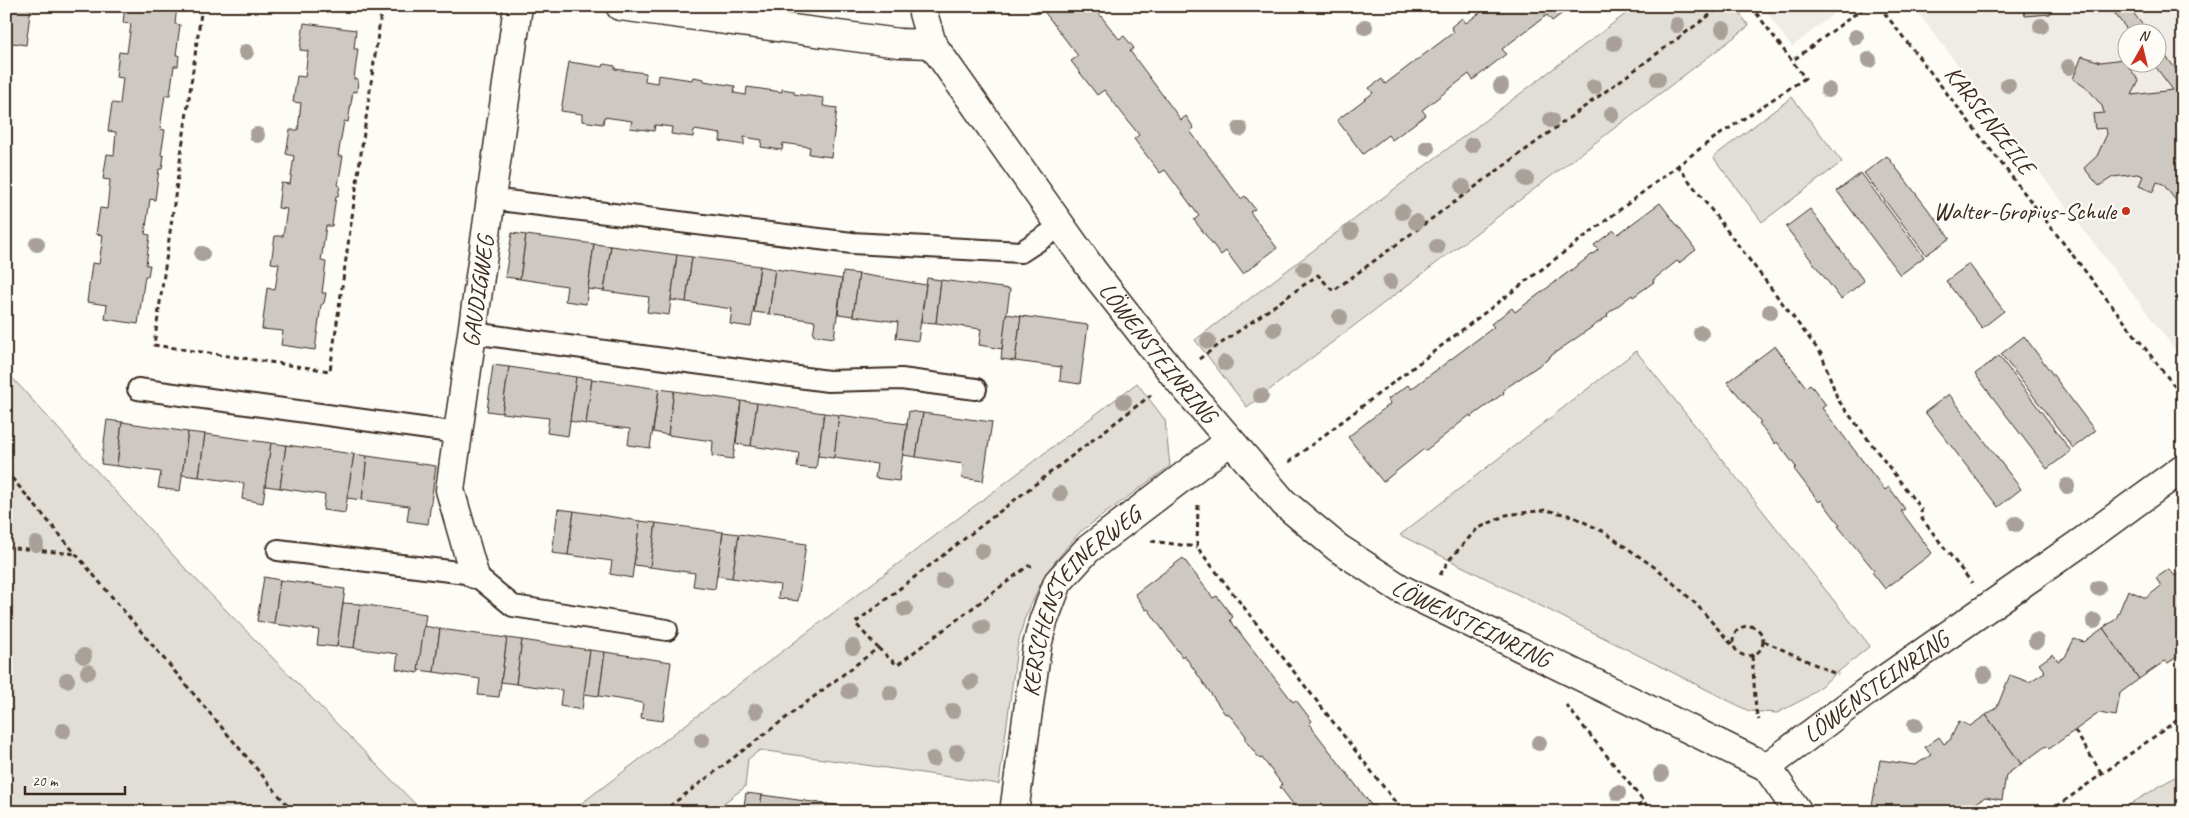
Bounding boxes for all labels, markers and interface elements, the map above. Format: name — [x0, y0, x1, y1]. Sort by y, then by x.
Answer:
north arrow — [2116, 22, 2166, 72]
text: N — [2138, 27, 2152, 45]
street label: KARSENZEILE — [1938, 60, 2044, 183]
place label: Walter-Gropius-Schule — [1933, 196, 2118, 226]
marker: Walter-Gropius-Schule — [2120, 205, 2132, 217]
street label: GAUDIGWEG — [455, 232, 501, 349]
street label: LÖWENSTEINRING — [1092, 276, 1225, 431]
street label: KERSCHENSTEINERWEG — [1015, 498, 1149, 699]
street label: LÖWENSTEINRING — [1386, 572, 1557, 675]
street label: LÖWENSTEINRING — [1797, 623, 1956, 749]
scale bar — [25, 763, 125, 795]
text: 20 m — [32, 772, 59, 791]

